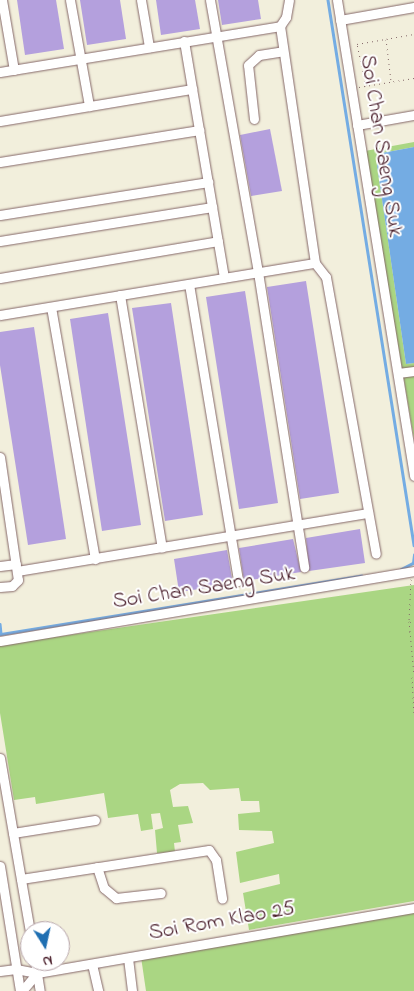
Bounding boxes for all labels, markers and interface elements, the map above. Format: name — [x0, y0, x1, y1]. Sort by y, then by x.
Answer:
street label: Soi Chan Saeng Suk — [353, 53, 407, 239]
street label: Soi Chan Saeng Suk — [111, 562, 297, 616]
street label: Soi Rom Klao 25 — [147, 896, 297, 948]
north arrow — [20, 921, 70, 971]
text: N — [41, 949, 54, 971]

